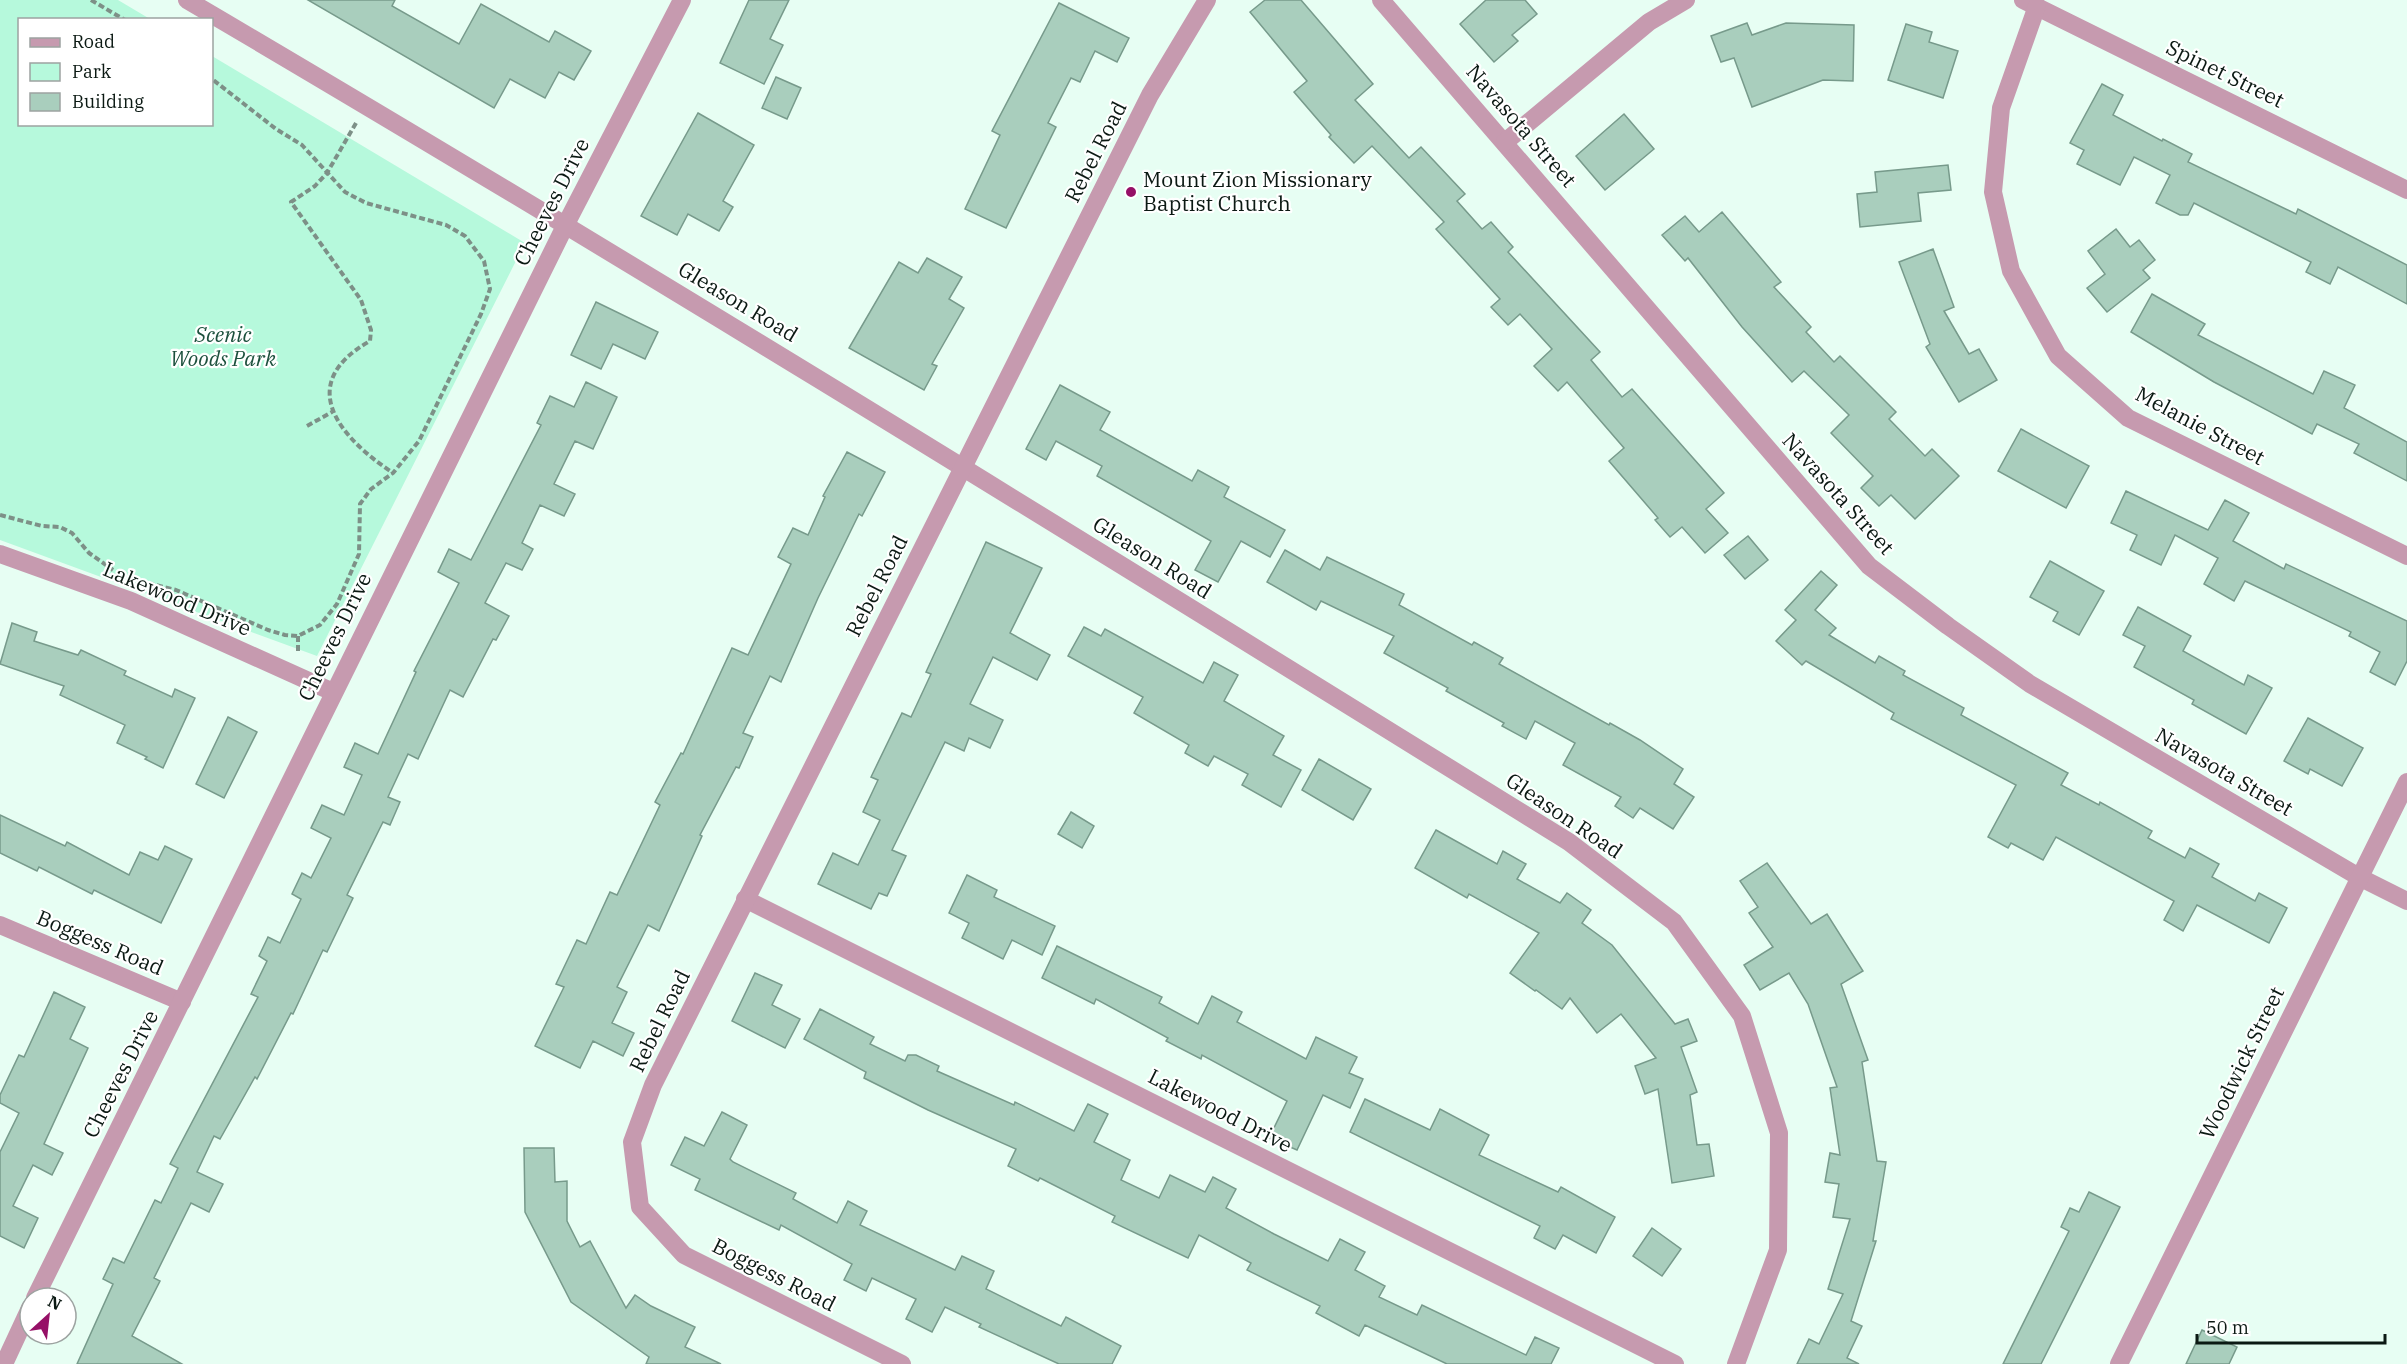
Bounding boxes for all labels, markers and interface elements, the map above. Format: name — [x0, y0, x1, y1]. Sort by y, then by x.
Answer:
legend — [18, 18, 213, 126]
text: Road — [72, 30, 115, 53]
street label: Spinet Street — [2162, 33, 2289, 114]
street label: Navasota Street — [1460, 58, 1583, 193]
text: Park — [72, 60, 112, 83]
text: Building — [72, 90, 144, 113]
street label: Rebel Road — [1058, 96, 1133, 207]
street label: Cheeves Drive — [507, 133, 595, 270]
place label: Mount Zion Missionary Baptist Church — [1143, 165, 1373, 217]
marker: Mount Zion Missionary Baptist Church — [1124, 185, 1138, 199]
street label: Gleason Road — [674, 254, 804, 348]
park label: Scenic Woods Park — [170, 320, 277, 372]
street label: Melanie Street — [2131, 379, 2270, 471]
street label: Navasota Street — [1777, 426, 1901, 560]
street label: Gleason Road — [1088, 510, 1217, 605]
street label: Rebel Road — [839, 530, 914, 641]
street label: Lakewood Drive — [99, 554, 256, 642]
street label: Cheeves Drive — [291, 568, 377, 705]
street label: Navasota Street — [2151, 720, 2298, 822]
street label: Gleason Road — [1501, 766, 1628, 865]
street label: Boggess Road — [33, 903, 168, 981]
street label: Rebel Road — [622, 965, 696, 1076]
street label: Woodwick Street — [2192, 982, 2290, 1143]
street label: Cheeves Drive — [76, 1005, 164, 1142]
street label: Lakewood Drive — [1144, 1062, 1297, 1158]
street label: Boggess Road — [708, 1231, 841, 1317]
north arrow — [18, 1286, 78, 1346]
text: N — [45, 1291, 65, 1314]
scale bar — [2197, 1307, 2384, 1345]
text: 50 m — [2206, 1316, 2249, 1339]

